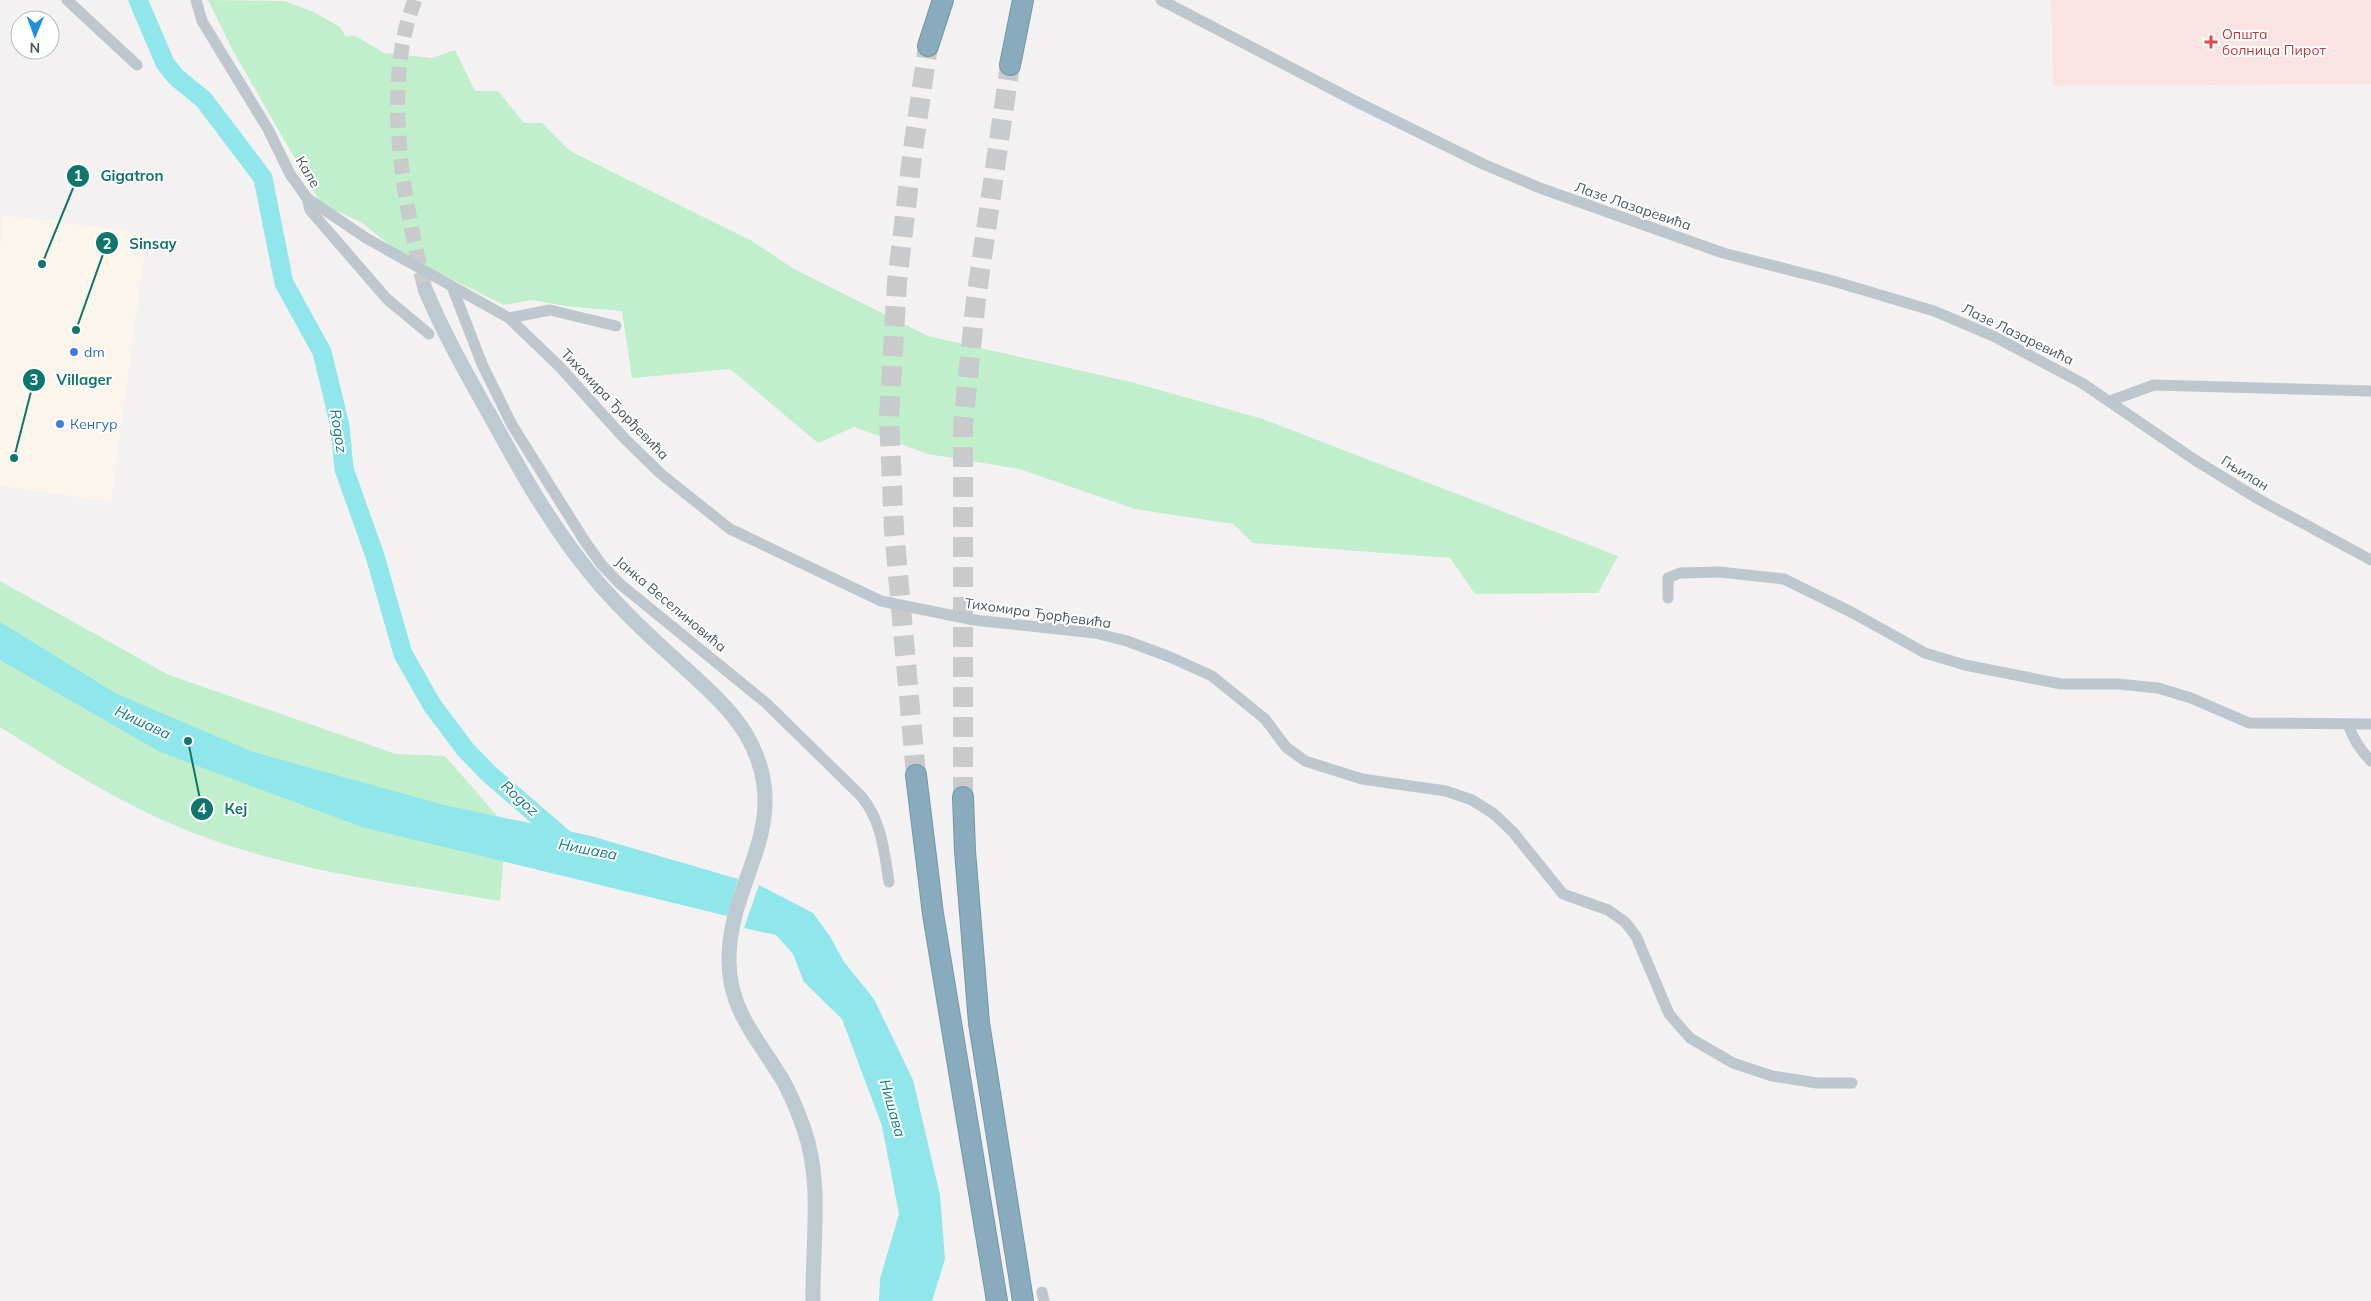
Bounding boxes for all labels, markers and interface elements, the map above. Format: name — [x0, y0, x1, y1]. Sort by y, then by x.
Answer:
north arrow — [10, 10, 60, 60]
place label: Општа болница Пирот — [2222, 25, 2327, 59]
marker: Општа болница Пирот — [2204, 35, 2218, 49]
text: N — [29, 39, 40, 57]
street label: Кале — [292, 153, 325, 191]
callout: Gigatron — [65, 161, 173, 191]
text: 1 — [73, 166, 83, 185]
text: Gigatron — [100, 166, 164, 185]
street label: Лазе Лазаревића — [1572, 178, 1694, 234]
callout: Sinsay — [95, 228, 187, 258]
text: 2 — [102, 234, 112, 253]
text: Sinsay — [129, 234, 178, 253]
street label: Лазе Лазаревића — [1959, 299, 2077, 369]
place label: dm — [84, 343, 105, 361]
street label: Тихомира Ђорђевића — [557, 345, 673, 463]
marker: dm — [68, 346, 80, 358]
callout: Villager — [21, 365, 122, 395]
text: 3 — [29, 370, 39, 389]
text: Villager — [55, 370, 112, 389]
water label: Rogoz — [326, 408, 352, 454]
place label: Кенгур — [70, 415, 118, 433]
marker: Кенгур — [54, 418, 66, 430]
street label: Гњилан — [2218, 451, 2272, 495]
street label: Јанка Веселиновића — [612, 552, 730, 656]
street label: Тихомира Ђорђевића — [964, 594, 1112, 632]
water label: Нишава — [112, 701, 174, 743]
water label: Rogoz — [497, 776, 543, 820]
callout: Кеј — [189, 794, 257, 824]
text: 4 — [197, 799, 207, 818]
text: Кеј — [225, 799, 247, 818]
water label: Нишава — [557, 834, 619, 864]
water label: Нишава — [876, 1077, 910, 1139]

